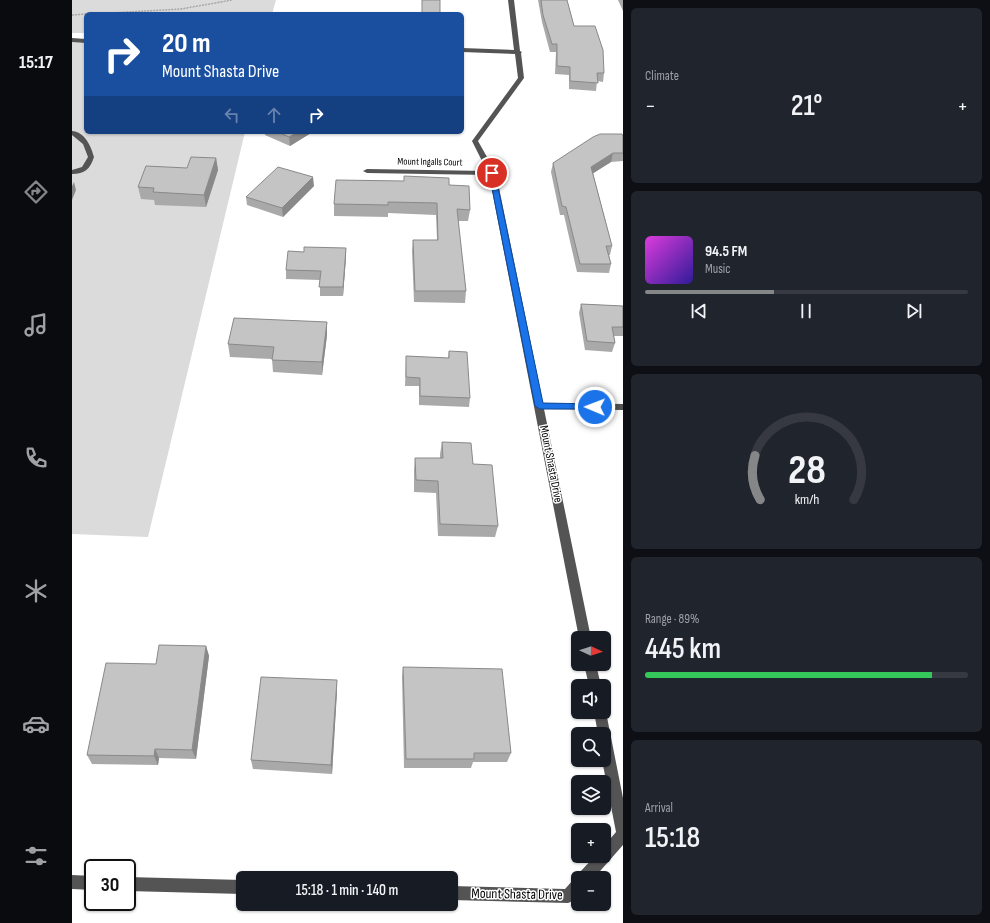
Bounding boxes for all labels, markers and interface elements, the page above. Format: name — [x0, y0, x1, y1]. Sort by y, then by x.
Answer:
text: 20 m — [162, 27, 211, 60]
icon: right — [96, 28, 148, 80]
text: 15:17 — [19, 52, 53, 73]
text: Mount Shasta Drive — [162, 61, 279, 82]
text: Climate — [645, 68, 679, 84]
text: 21° — [791, 88, 822, 124]
text: − — [645, 93, 656, 120]
text: + — [957, 93, 968, 120]
icon: left — [221, 104, 243, 126]
icon: ahead — [263, 104, 285, 126]
icon: right — [305, 104, 327, 126]
street label: Mount Ingalls Court — [397, 155, 463, 169]
pin — [475, 156, 509, 190]
icon: arrive — [481, 162, 503, 184]
icon: directions — [22, 178, 50, 206]
text: 94.5 FM — [705, 242, 747, 261]
text: Music — [705, 261, 730, 277]
icon: previous — [688, 300, 710, 322]
icon: pause — [795, 300, 817, 322]
icon: next — [903, 300, 925, 322]
icon: music — [22, 311, 50, 339]
position arrow — [574, 386, 616, 428]
street label: Mount Shasta Drive — [536, 424, 566, 504]
icon: phone — [22, 444, 50, 472]
text: 28 — [788, 445, 825, 494]
text: km/h — [794, 490, 819, 507]
icon: climate — [22, 577, 50, 605]
text: Range · 89% — [645, 611, 699, 627]
north arrow — [571, 631, 611, 671]
map controls — [571, 631, 611, 911]
text: 445 km — [645, 631, 721, 667]
button: sound — [571, 679, 611, 719]
icon: car — [22, 710, 50, 738]
button: search — [571, 727, 611, 767]
button: layers — [571, 775, 611, 815]
text: Arrival — [645, 800, 673, 816]
text: 15:18 — [645, 820, 700, 856]
button: + — [571, 823, 611, 863]
icon: filters — [22, 842, 50, 870]
speed limit sign: 30 — [84, 859, 136, 911]
button: − — [571, 871, 611, 911]
text: 15:18 · 1 min · 140 m — [296, 881, 398, 900]
street label: Mount Shasta Drive — [471, 885, 563, 903]

